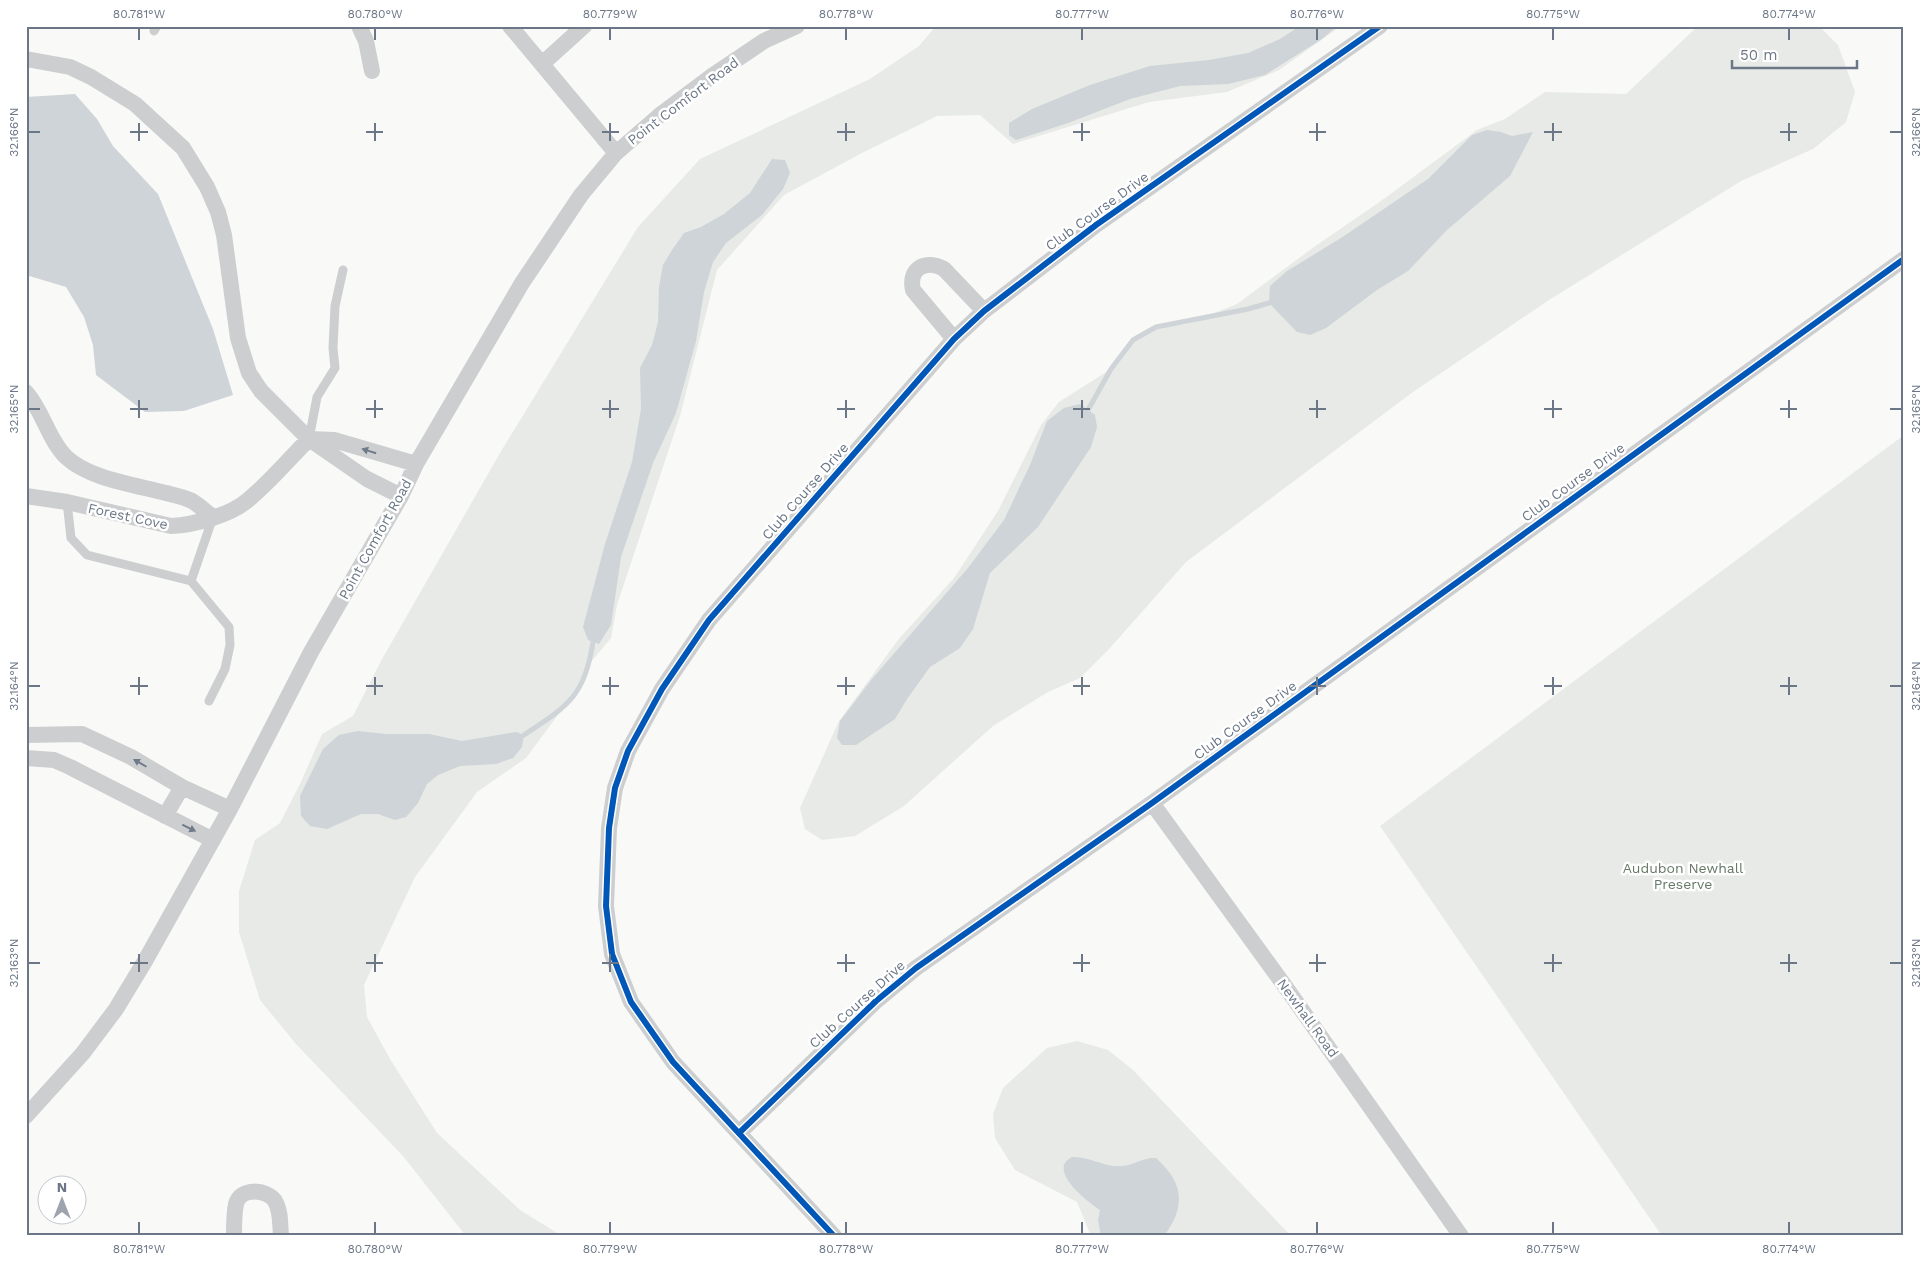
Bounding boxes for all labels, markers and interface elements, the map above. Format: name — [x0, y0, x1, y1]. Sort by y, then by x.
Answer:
text: 80.781°W — [113, 7, 166, 21]
text: 80.780°W — [347, 7, 403, 21]
text: 80.779°W — [583, 7, 638, 21]
text: 80.778°W — [819, 7, 874, 21]
text: 80.777°W — [1055, 7, 1109, 21]
text: 80.776°W — [1290, 7, 1345, 21]
text: 80.775°W — [1526, 7, 1581, 21]
text: 80.774°W — [1762, 7, 1816, 21]
scale bar — [1732, 38, 1858, 70]
text: 50 m — [1740, 46, 1777, 64]
street label: Point Comfort Road — [624, 54, 742, 148]
text: 32.166°N — [7, 107, 21, 157]
text: 32.166°N — [1909, 107, 1923, 157]
street label: Club Course Drive — [1042, 168, 1152, 254]
text: 32.165°N — [7, 384, 21, 434]
text: 32.165°N — [1909, 384, 1923, 434]
street label: Club Course Drive — [759, 439, 851, 543]
street label: Club Course Drive — [1518, 439, 1628, 525]
one-way arrow — [361, 447, 376, 455]
street label: Point Comfort Road — [335, 476, 415, 602]
street label: Forest Cove — [87, 500, 169, 532]
text: 32.164°N — [7, 661, 21, 711]
text: 32.164°N — [1909, 661, 1923, 711]
street label: Club Course Drive — [1190, 677, 1300, 763]
one-way arrow — [133, 758, 146, 767]
one-way arrow — [182, 824, 196, 832]
park label: Audubon Newhall Preserve — [1623, 860, 1744, 892]
text: 32.163°N — [7, 938, 21, 988]
text: 32.163°N — [1909, 938, 1923, 988]
street label: Club Course Drive — [806, 957, 908, 1051]
street label: Newhall Road — [1274, 976, 1342, 1060]
north arrow — [38, 1174, 88, 1224]
text: N — [57, 1179, 67, 1195]
text: 80.781°W — [113, 1242, 166, 1256]
text: 80.780°W — [347, 1242, 403, 1256]
text: 80.779°W — [583, 1242, 638, 1256]
text: 80.778°W — [819, 1242, 874, 1256]
text: 80.777°W — [1055, 1242, 1109, 1256]
text: 80.776°W — [1290, 1242, 1345, 1256]
text: 80.775°W — [1526, 1242, 1581, 1256]
text: 80.774°W — [1762, 1242, 1816, 1256]

